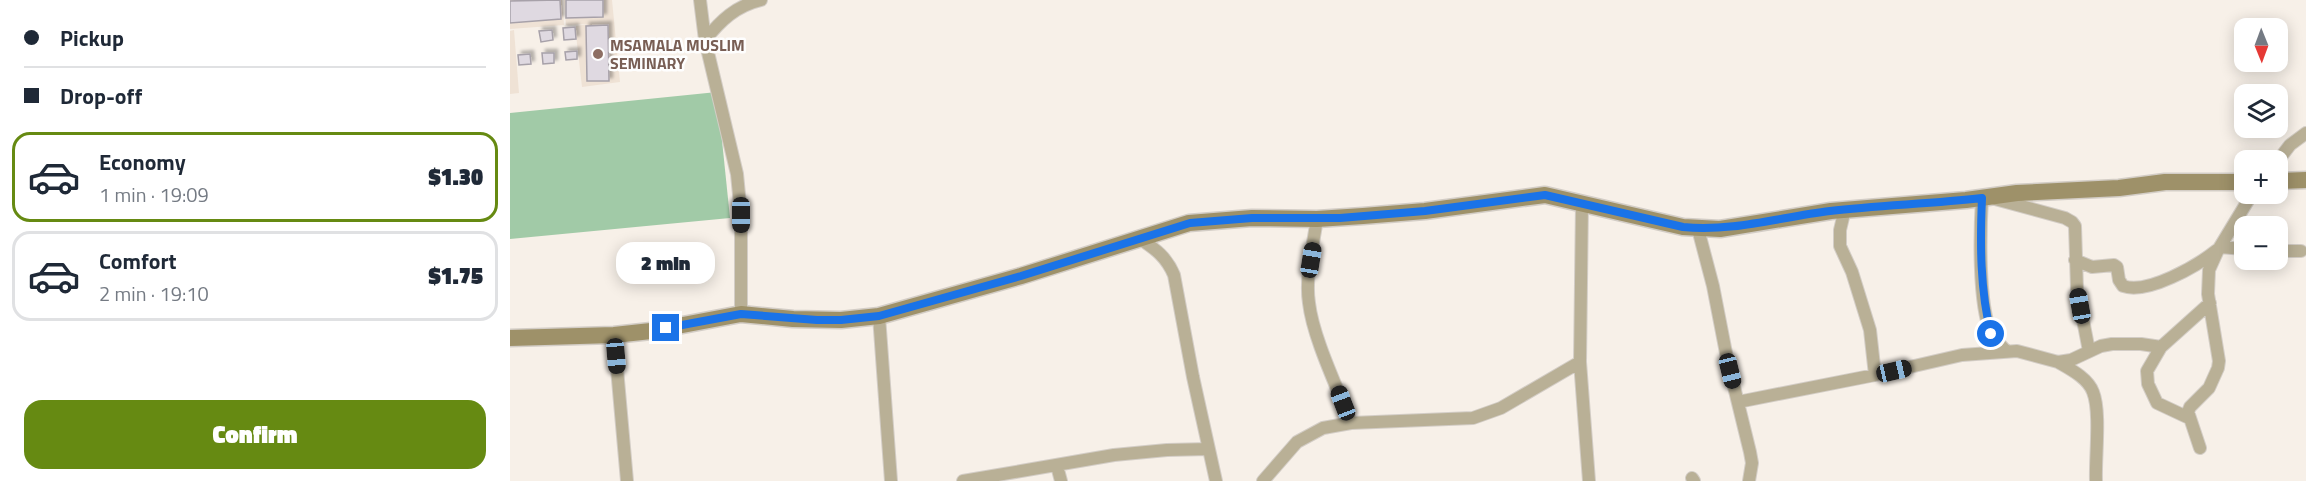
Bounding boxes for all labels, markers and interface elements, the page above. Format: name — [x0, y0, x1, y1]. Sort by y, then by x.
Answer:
north arrow — [2234, 18, 2288, 72]
map controls — [2234, 18, 2288, 270]
text: Pickup — [60, 21, 124, 55]
place label: MSAMALA MUSLIM SEMINARY — [610, 33, 745, 75]
marker: MSAMALA MUSLIM SEMINARY — [591, 47, 605, 61]
text: Drop-off — [60, 79, 142, 113]
button: layers — [2234, 84, 2288, 138]
text: Economy — [99, 145, 186, 179]
icon: car — [27, 150, 81, 204]
button: + — [2234, 150, 2288, 204]
text: $1.30 — [428, 160, 483, 194]
text: 1 min · 19:09 — [99, 179, 209, 210]
car — [732, 197, 750, 233]
button: − — [2234, 216, 2288, 270]
callout: 2 min — [616, 241, 716, 283]
car — [1299, 241, 1323, 279]
text: Comfort — [99, 244, 177, 278]
text: 2 min — [641, 247, 690, 278]
icon: car — [27, 249, 81, 303]
text: $1.75 — [428, 259, 483, 293]
text: 2 min · 19:10 — [99, 278, 209, 309]
car — [2068, 287, 2092, 325]
route end — [652, 314, 679, 341]
route start — [1977, 320, 2004, 347]
car — [605, 337, 627, 375]
car — [1717, 351, 1743, 391]
car — [1874, 358, 1914, 384]
car — [1328, 383, 1358, 423]
button: Confirm — [24, 400, 486, 469]

